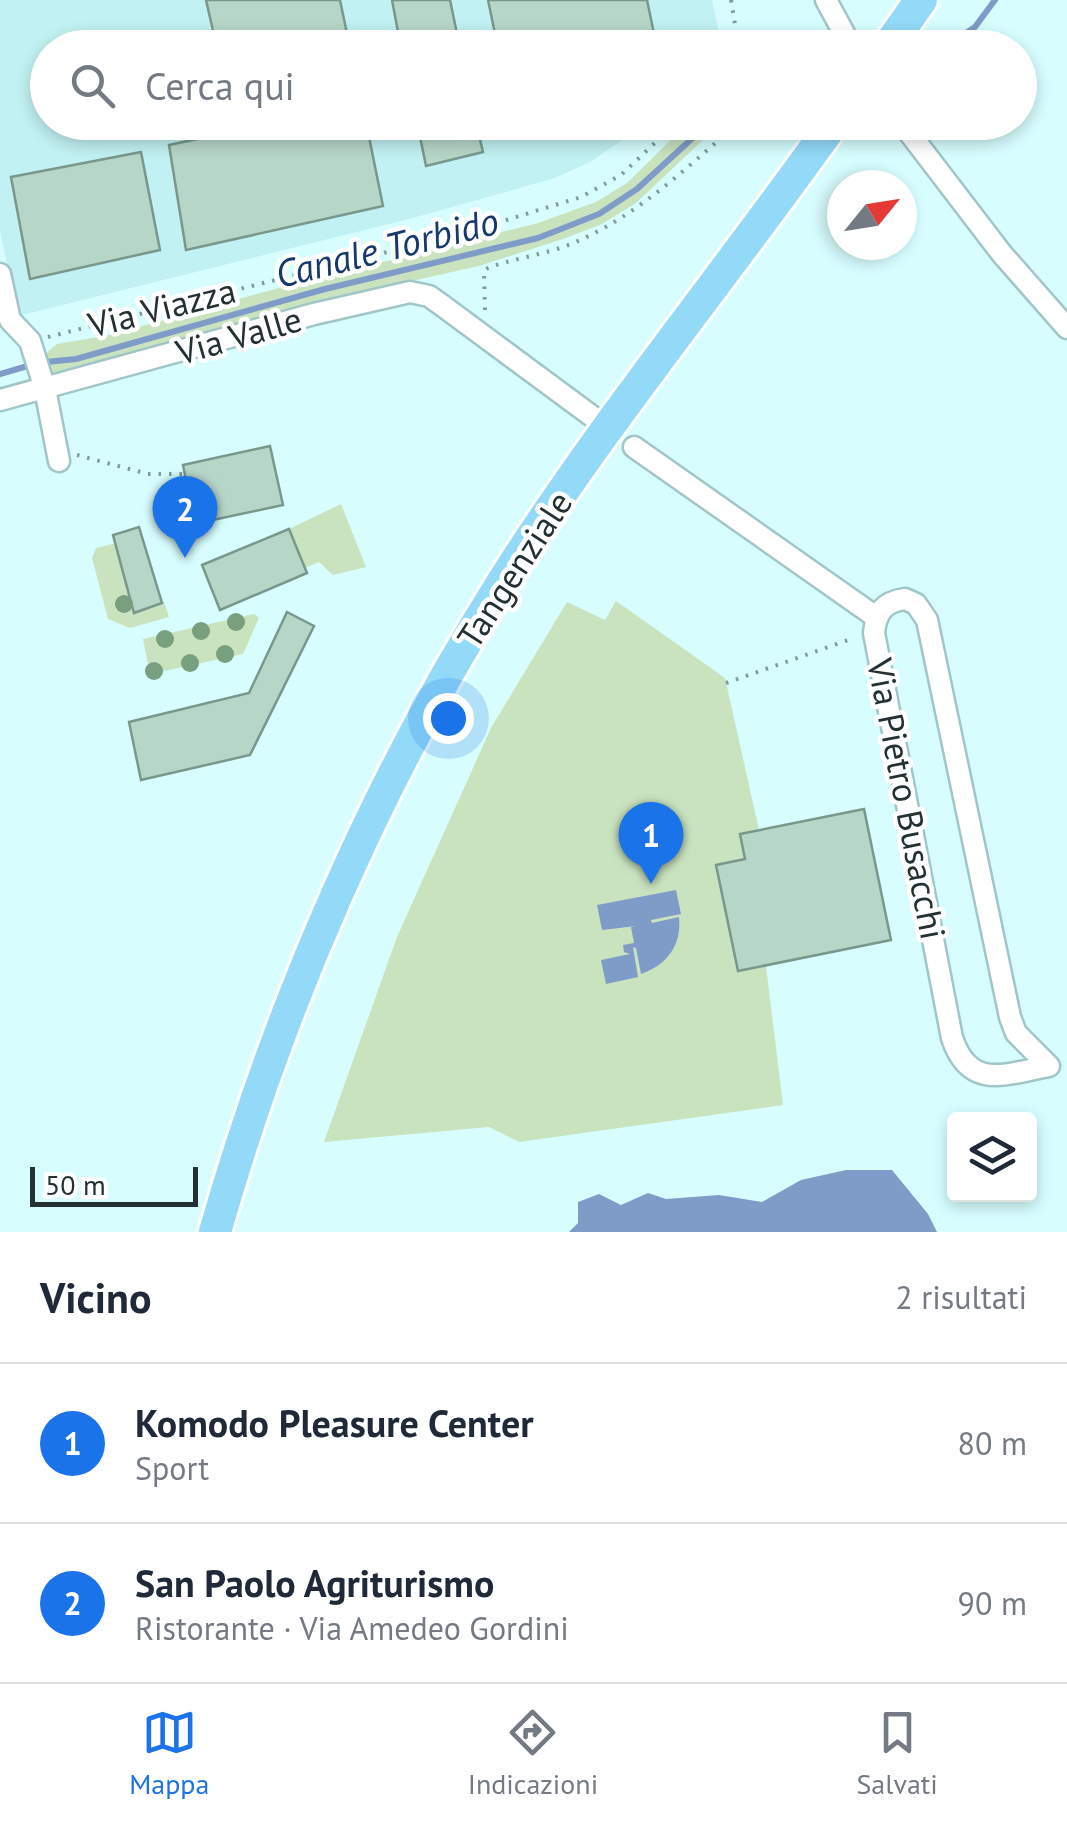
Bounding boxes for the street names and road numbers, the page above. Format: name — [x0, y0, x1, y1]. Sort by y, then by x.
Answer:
street label: Via Viazza — [82, 267, 240, 348]
street label: Via Valle — [170, 295, 307, 375]
street label: Tangenziale — [446, 482, 582, 657]
street label: Via Pietro Busacchi — [857, 653, 957, 943]

